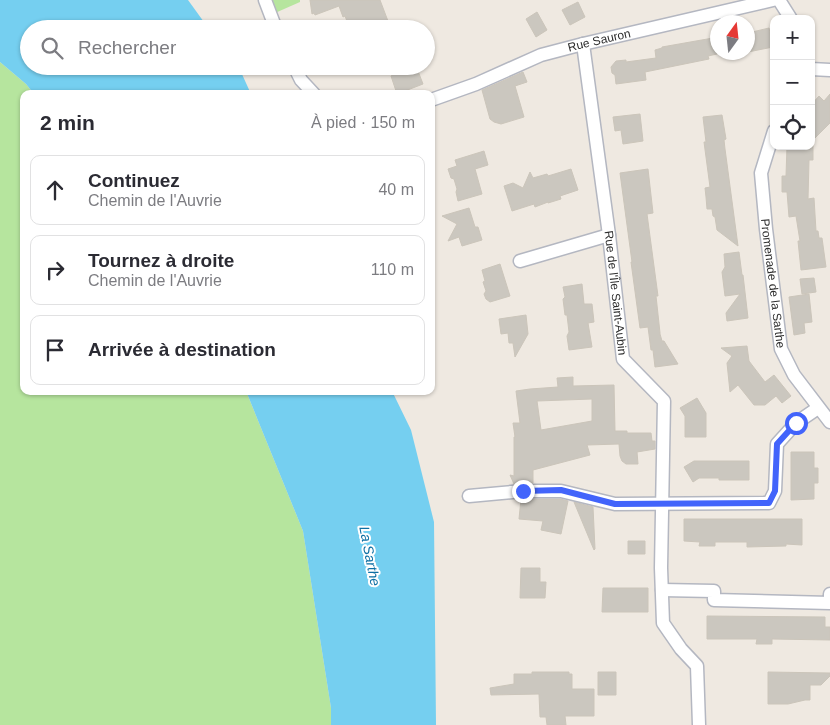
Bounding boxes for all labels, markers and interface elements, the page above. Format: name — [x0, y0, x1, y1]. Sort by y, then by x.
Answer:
north arrow — [710, 15, 755, 60]
map controls — [770, 15, 815, 150]
button: + — [770, 15, 815, 60]
search box — [20, 20, 435, 75]
street label: Rue Sauron — [566, 26, 632, 55]
icon: search — [38, 34, 66, 62]
text: Rechercher — [78, 37, 176, 58]
button: − — [770, 60, 815, 105]
button: locate — [770, 105, 815, 150]
text: 2 min — [40, 111, 95, 134]
text: À pied · 150 m — [311, 114, 415, 131]
text: Continuez — [88, 170, 180, 191]
icon: ahead — [41, 176, 69, 204]
text: 40 m — [378, 181, 414, 198]
text: Chemin de l'Auvrie — [88, 192, 222, 209]
street label: Promenade de la Sarthe — [758, 218, 788, 349]
street label: Rue de l'Île Saint-Aubin — [601, 230, 630, 356]
text: Tournez à droite — [88, 250, 234, 271]
icon: right — [41, 256, 69, 284]
text: 110 m — [371, 261, 414, 278]
text: Chemin de l'Auvrie — [88, 272, 222, 289]
icon: arrive — [41, 336, 69, 364]
text: Arrivée à destination — [88, 339, 276, 360]
route start — [785, 412, 808, 435]
route end — [512, 480, 535, 503]
water label: La Sarthe — [356, 525, 384, 588]

